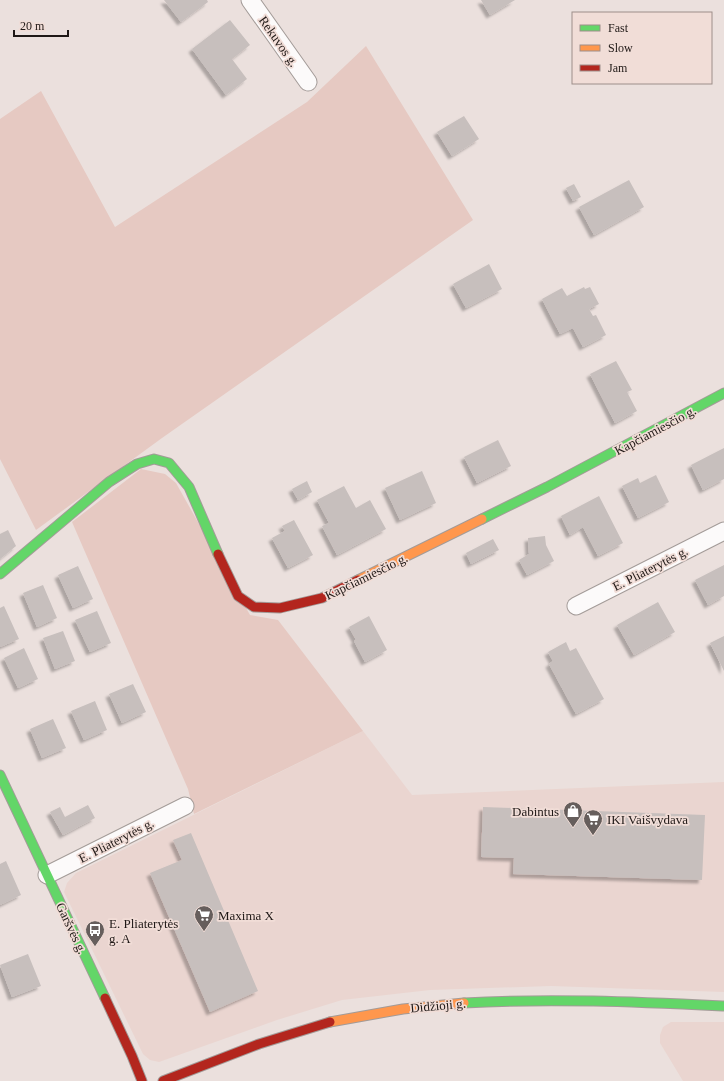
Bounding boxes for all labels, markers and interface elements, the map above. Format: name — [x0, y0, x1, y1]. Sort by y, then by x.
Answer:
scale bar — [14, 12, 68, 38]
legend — [572, 12, 712, 84]
street label: Rekuvos g. — [256, 13, 302, 70]
text: 20 m — [20, 19, 45, 33]
text: Fast — [608, 21, 629, 35]
text: Slow — [608, 41, 633, 55]
text: Jam — [608, 61, 628, 75]
street label: Kapčiamiesčio g. — [612, 403, 699, 458]
street label: E. Pliaterytės g. — [610, 543, 690, 594]
street label: Kapčiamiesčio g. — [322, 550, 410, 603]
shop icon: Dabintus — [562, 800, 584, 828]
place label: Dabintus — [512, 804, 559, 819]
supermarket icon: IKI Vaišvydava — [582, 808, 604, 836]
place label: IKI Vaišvydava — [607, 812, 688, 827]
street label: E. Pliaterytės g. — [76, 815, 156, 866]
street label: Garšvės g. — [53, 900, 90, 956]
supermarket icon: Maxima X — [193, 904, 215, 932]
place label: Maxima X — [218, 908, 275, 923]
place label: E. Pliaterytės g. A — [109, 916, 178, 946]
bus stop icon: E. Pliaterytės g. A — [84, 919, 106, 947]
street label: Didžioji g. — [410, 996, 466, 1015]

